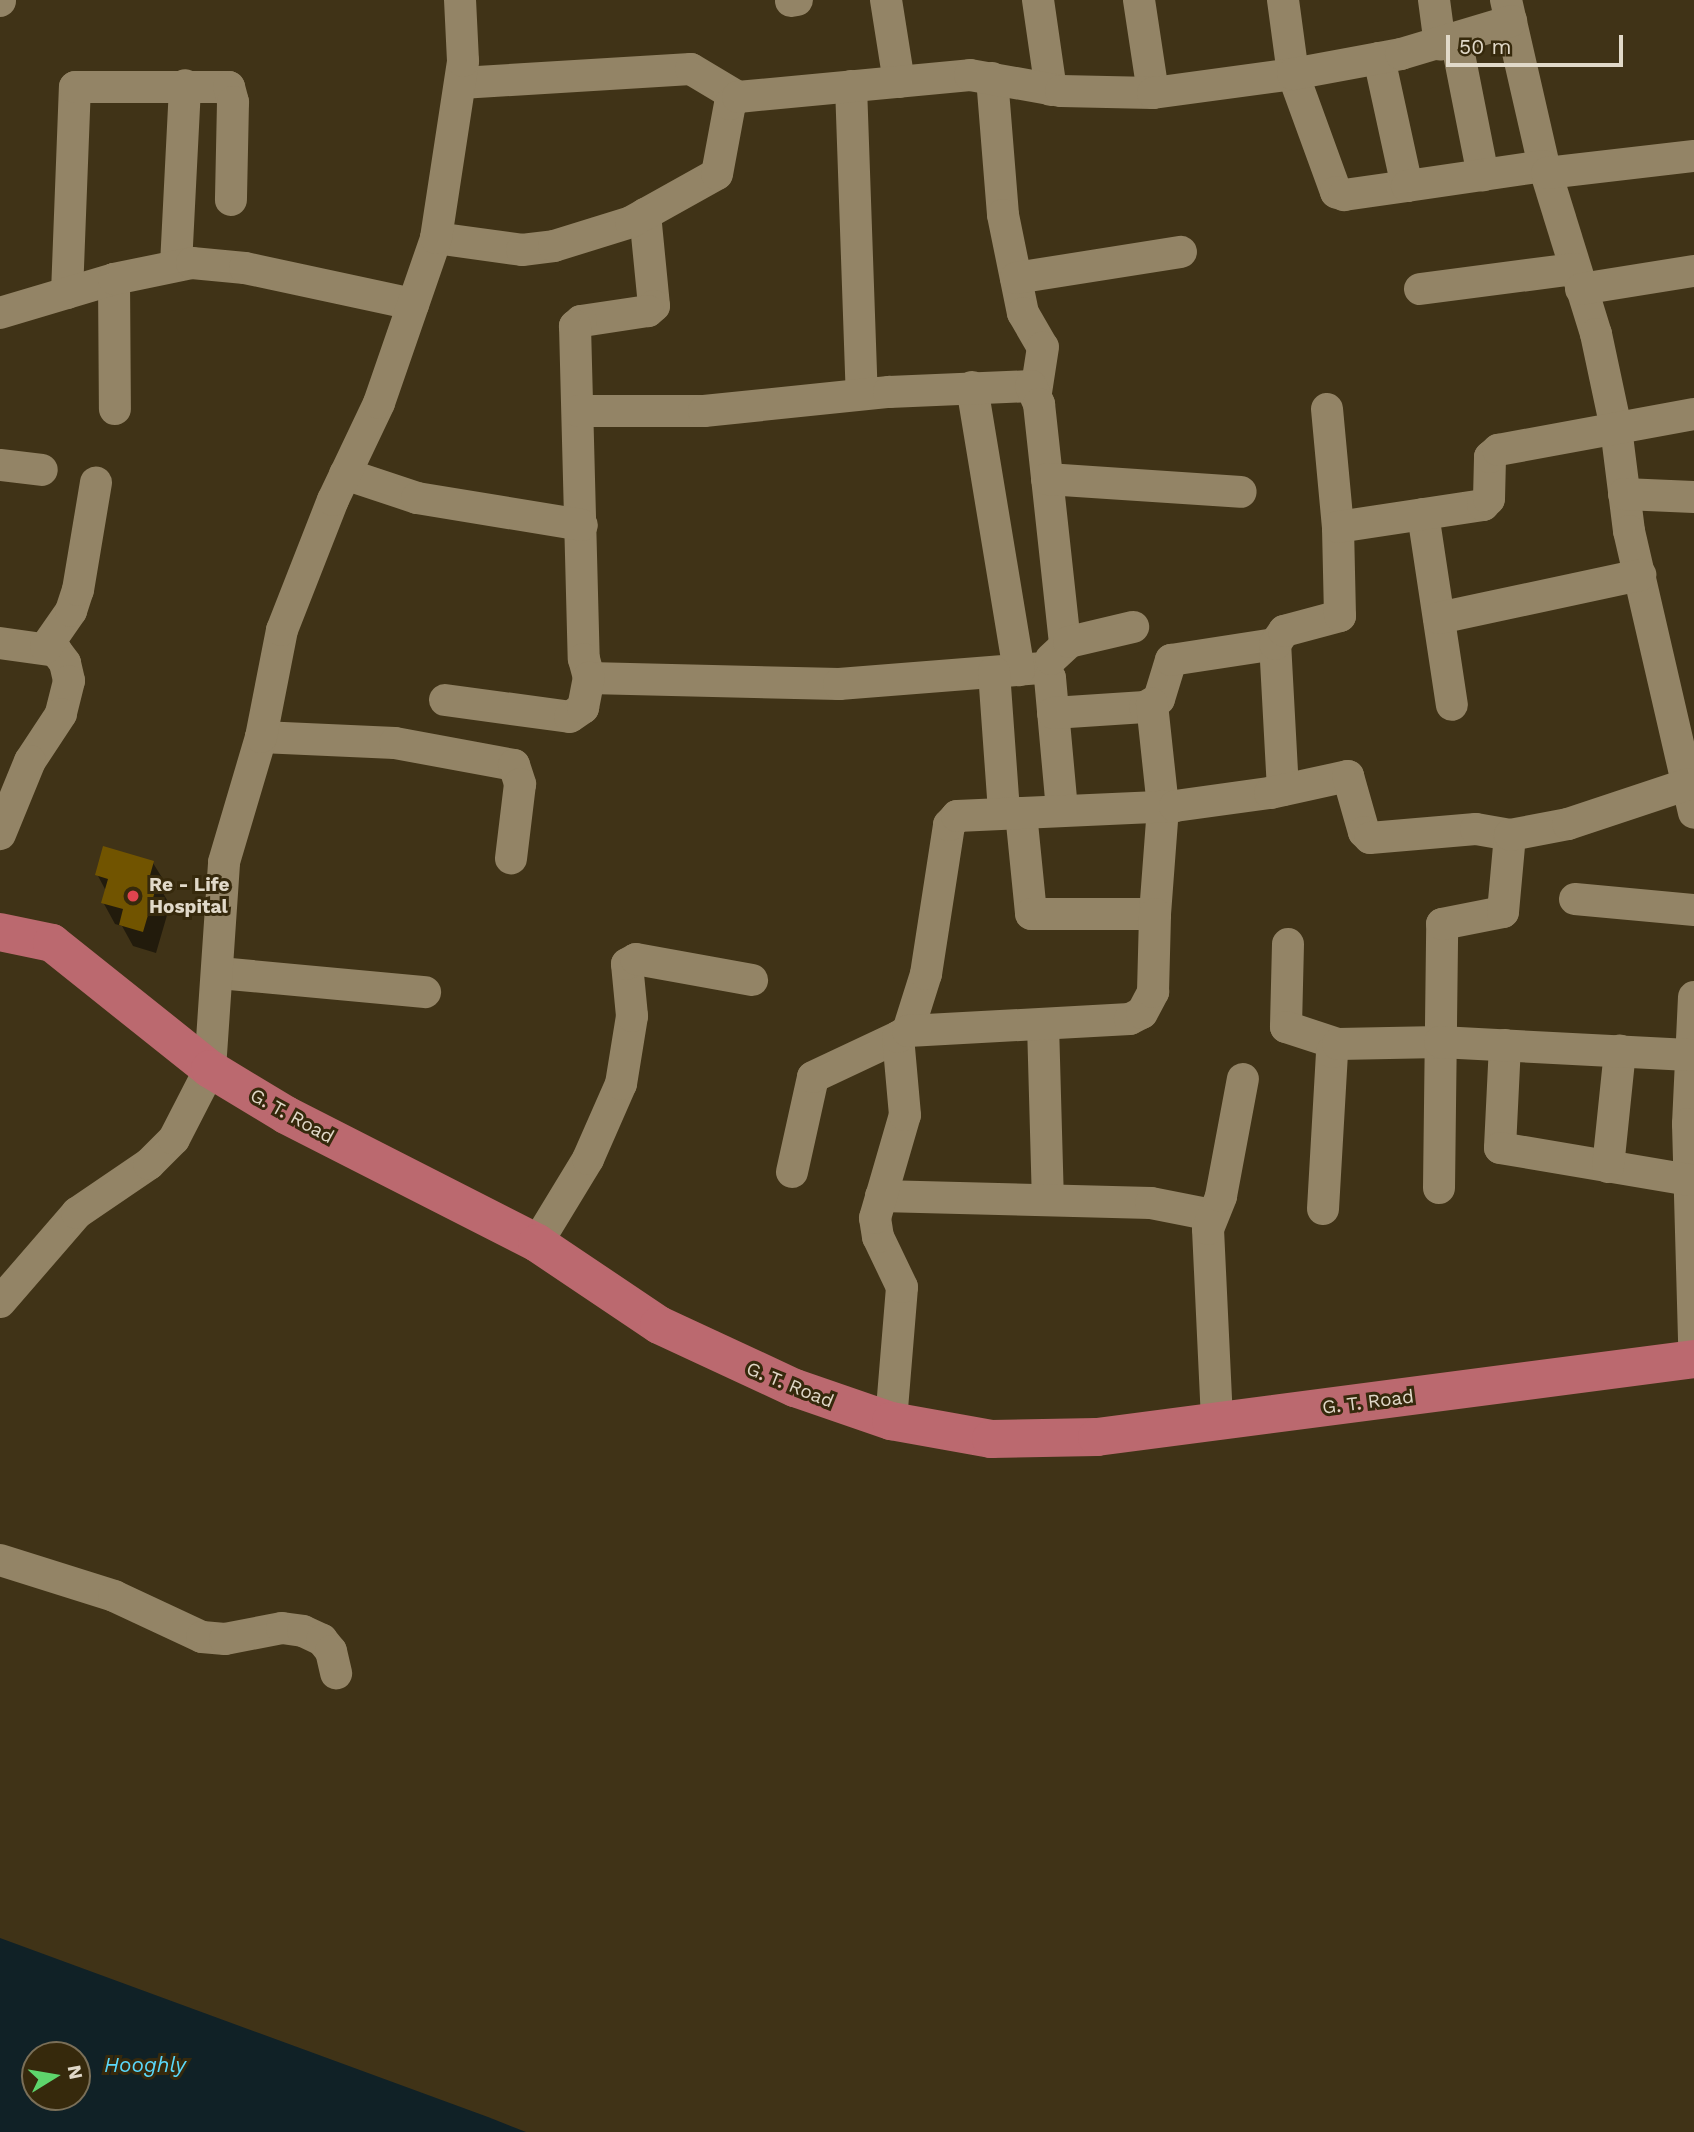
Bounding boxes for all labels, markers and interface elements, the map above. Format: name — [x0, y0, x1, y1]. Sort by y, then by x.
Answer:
scale bar — [1449, 21, 1626, 65]
text: 50 m — [1459, 34, 1511, 59]
place label: Re - Life Hospital — [149, 874, 230, 918]
marker: Re - Life Hospital — [123, 886, 143, 906]
street label: G. T. Road — [246, 1084, 338, 1148]
street label: G. T. Road — [743, 1357, 837, 1413]
street label: G. T. Road — [1321, 1385, 1415, 1419]
north arrow — [21, 2041, 91, 2111]
water label: Hooghly — [104, 2052, 186, 2078]
text: N — [63, 2063, 88, 2081]

